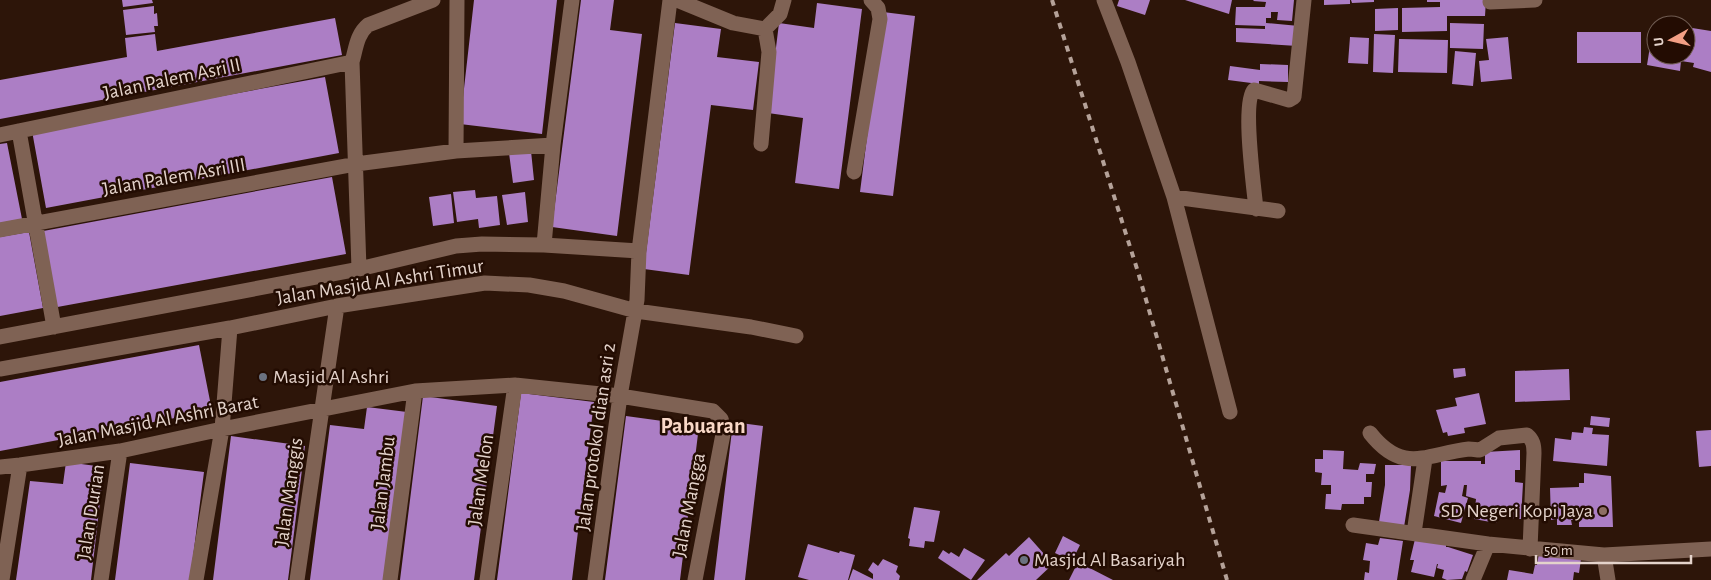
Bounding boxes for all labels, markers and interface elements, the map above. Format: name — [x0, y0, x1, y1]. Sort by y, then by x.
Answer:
north arrow — [1646, 15, 1696, 65]
text: U — [1652, 36, 1667, 47]
street label: Jalan Palem Asri II — [102, 55, 242, 103]
street label: Jalan Palem Asri III — [101, 155, 247, 199]
street label: Jalan Masjid Al Ashri Timur — [275, 256, 485, 308]
street label: Jalan protokol dian asri 2 — [573, 342, 619, 532]
place label: Masjid Al Ashri — [273, 367, 389, 387]
marker: Masjid Al Ashri — [257, 371, 269, 383]
street label: Jalan Masjid Al Ashri Barat — [56, 392, 261, 450]
district label: Pabuaran — [660, 415, 746, 437]
street label: Jalan Melon — [465, 433, 497, 527]
street label: Jalan Jambu — [367, 435, 399, 531]
street label: Jalan Manggis — [271, 436, 307, 548]
street label: Jalan Mangga — [669, 451, 709, 559]
street label: Jalan Durian — [74, 463, 108, 561]
place label: SD Negeri Kopi Jaya — [1441, 501, 1593, 521]
marker: SD Negeri Kopi Jaya — [1597, 505, 1609, 517]
scale bar — [1536, 532, 1691, 564]
text: 50 m — [1544, 543, 1573, 558]
place label: Masjid Al Basariyah — [1034, 550, 1185, 570]
marker: Masjid Al Basariyah — [1018, 554, 1030, 566]

